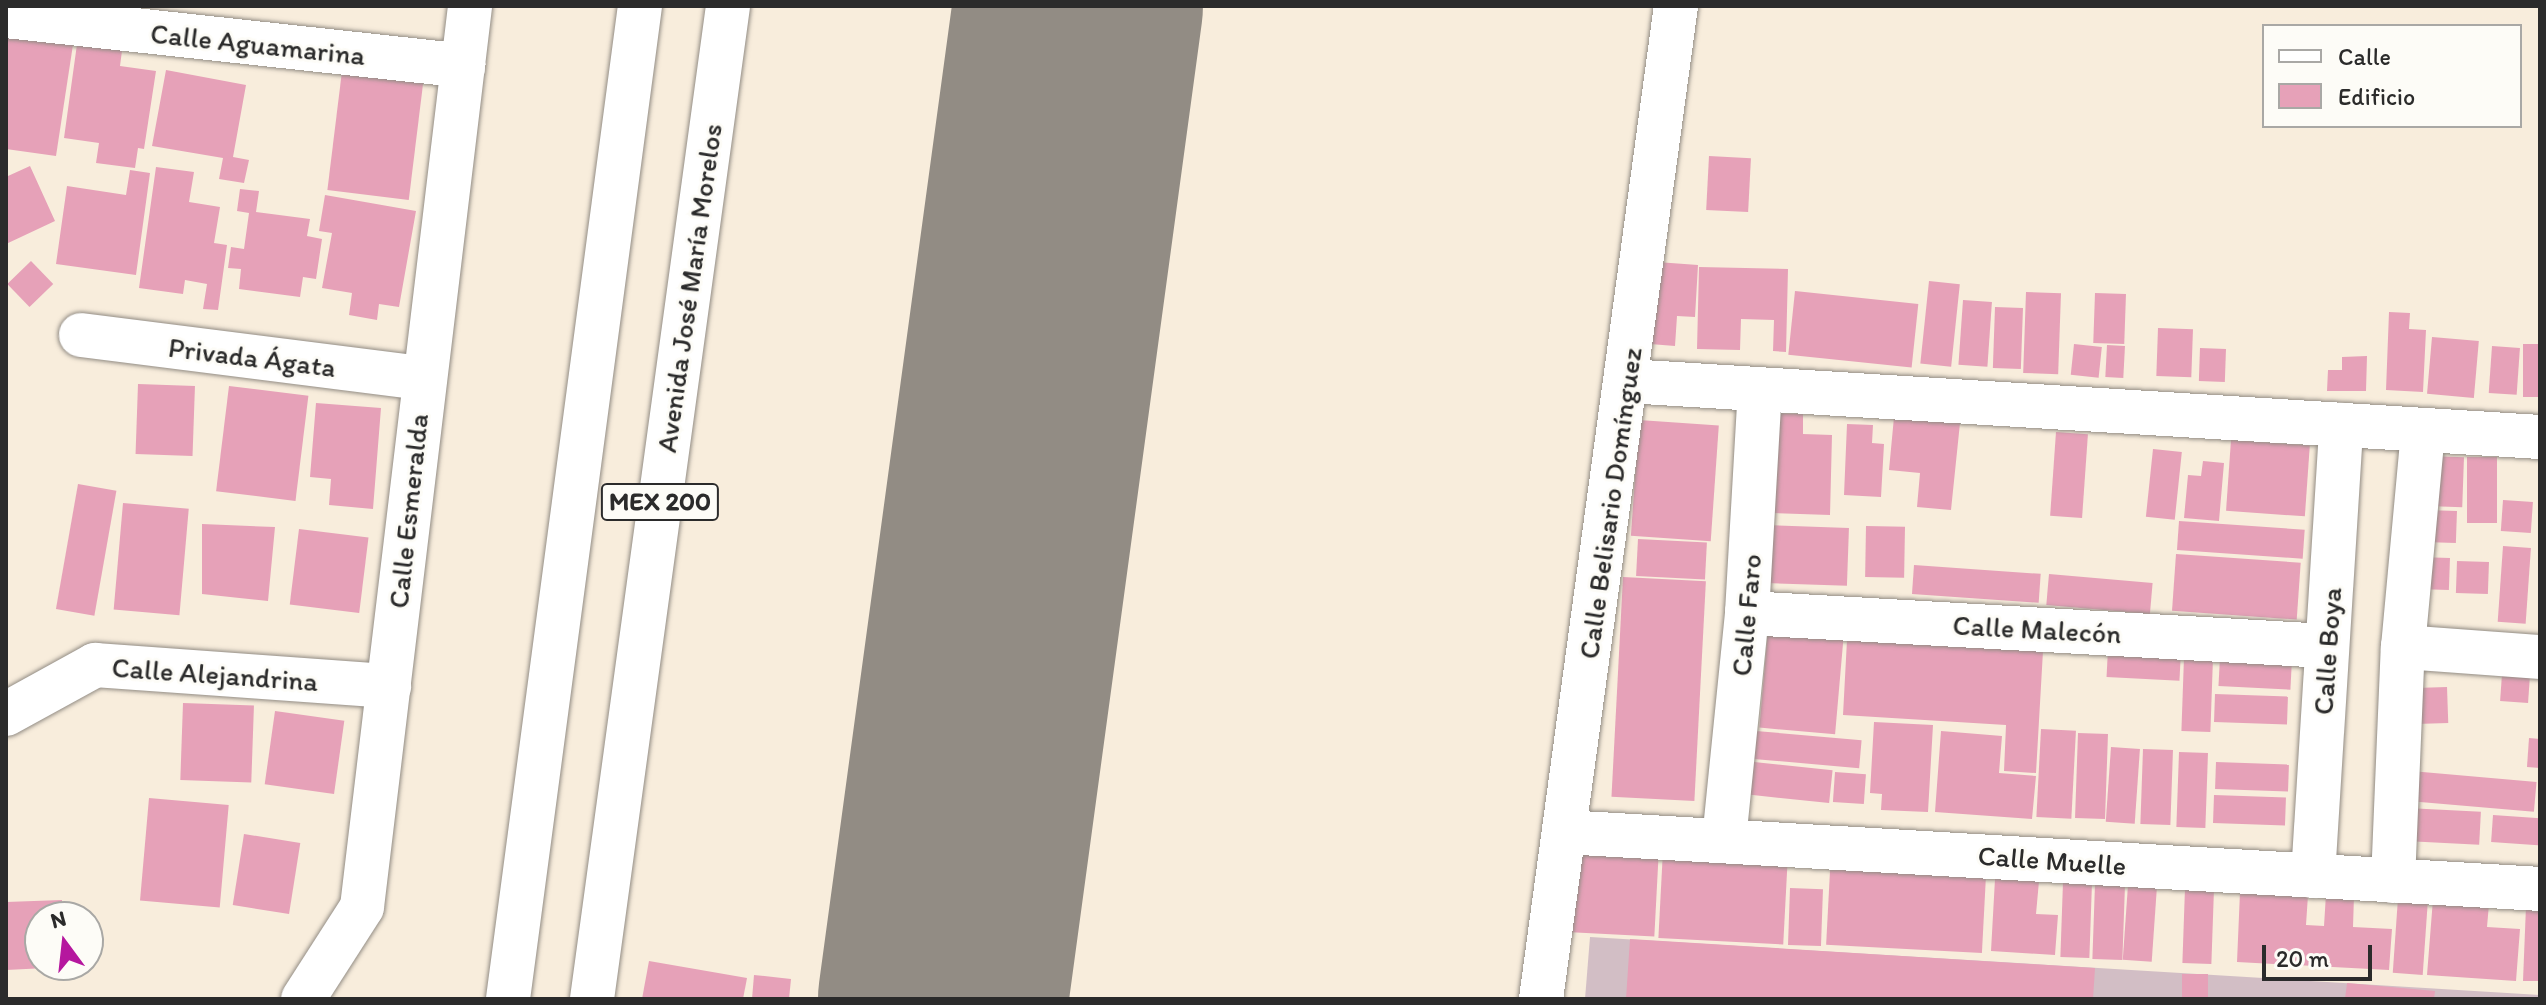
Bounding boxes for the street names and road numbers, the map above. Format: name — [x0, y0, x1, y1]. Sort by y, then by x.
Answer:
street label: Calle Aguamarina — [150, 16, 366, 72]
street label: Avenida José María Morelos — [649, 121, 729, 455]
street label: Privada Ágata — [166, 330, 338, 384]
street label: Calle Belisario Domínguez — [1571, 345, 1649, 661]
street label: Calle Esmeralda — [381, 413, 435, 609]
road number: MEX 200 — [600, 480, 720, 524]
street label: Calle Faro — [1724, 553, 1768, 677]
street label: Calle Boya — [2306, 586, 2348, 716]
street label: Calle Malecón — [1952, 608, 2122, 650]
street label: Calle Alejandrina — [110, 650, 320, 698]
street label: Calle Muelle — [1977, 838, 2127, 882]

